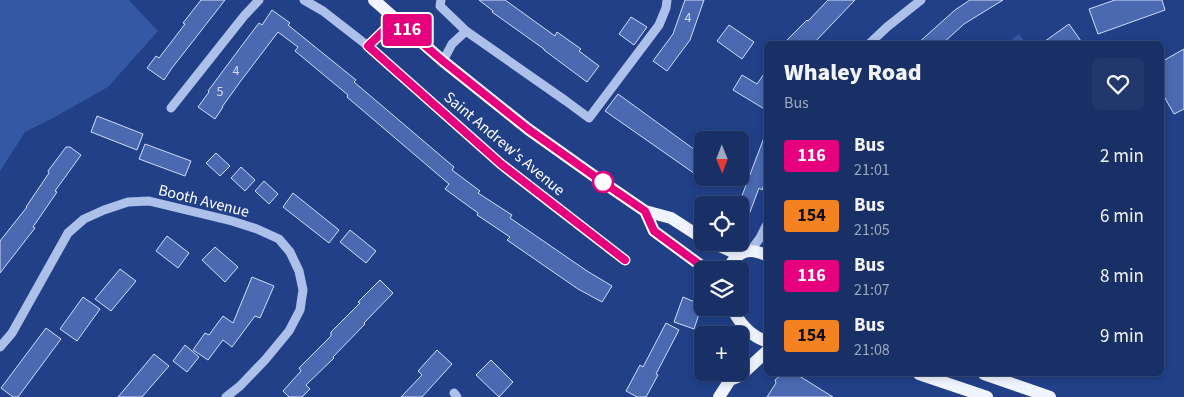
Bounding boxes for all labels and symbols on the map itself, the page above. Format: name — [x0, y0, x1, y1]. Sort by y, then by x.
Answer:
house number: 4 — [685, 8, 692, 28]
line badge: 116 — [378, 14, 436, 46]
house number: 4 — [233, 61, 240, 81]
house number: 5 — [217, 82, 224, 102]
street label: Saint Andrew's Avenue — [439, 86, 570, 201]
north arrow — [694, 131, 749, 186]
unlabelled marker — [592, 171, 614, 193]
street label: Booth Avenue — [156, 179, 252, 223]

